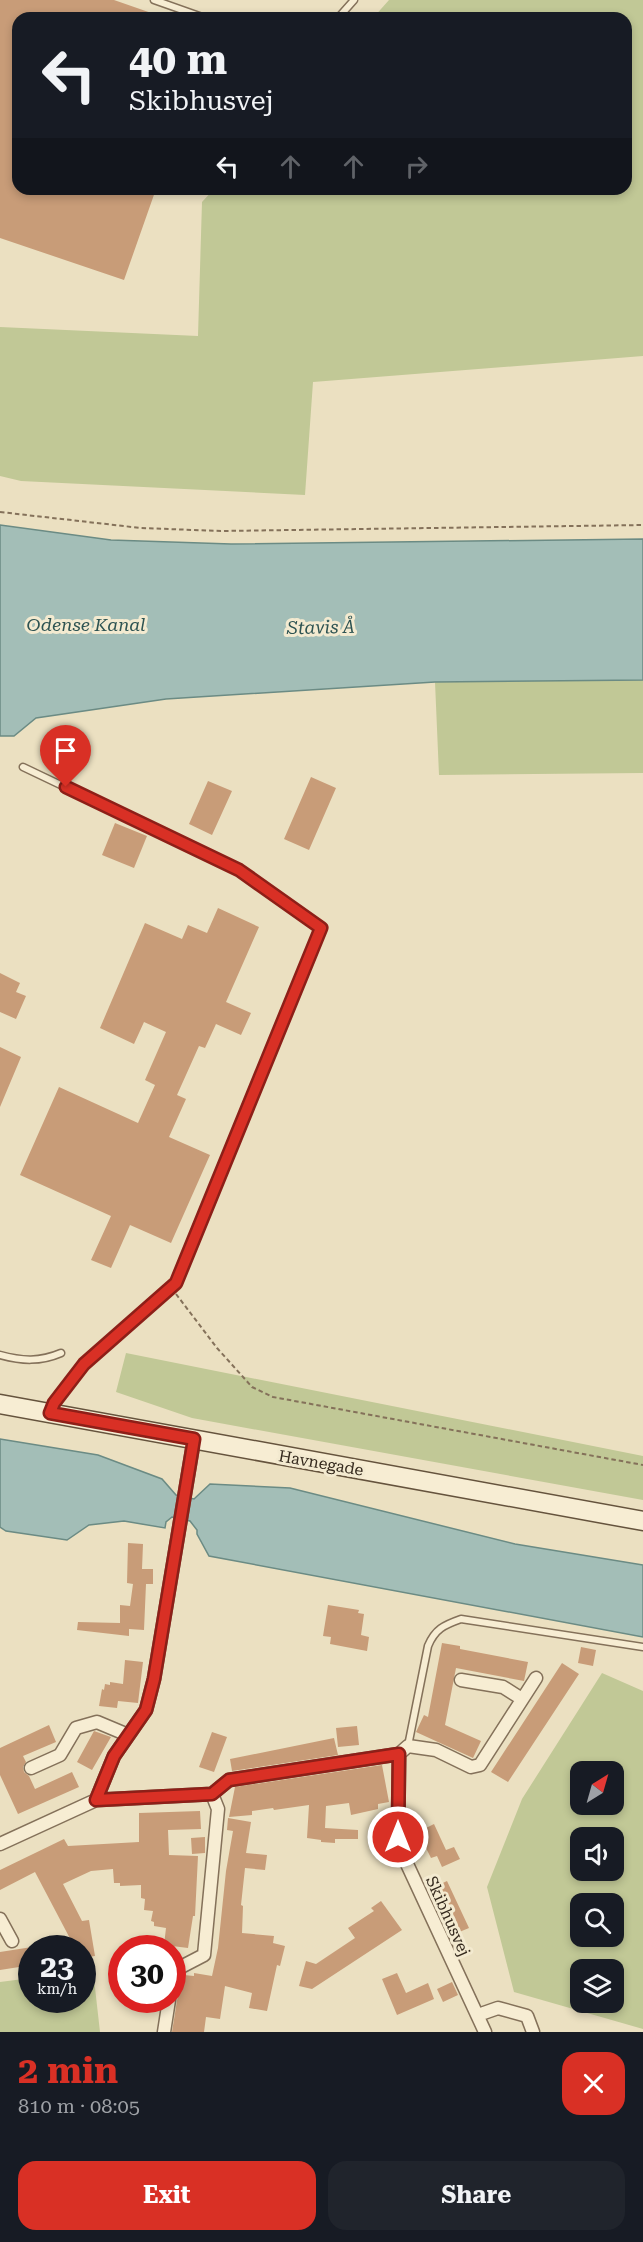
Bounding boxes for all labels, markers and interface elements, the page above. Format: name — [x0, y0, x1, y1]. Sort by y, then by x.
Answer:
text: 40 m — [129, 35, 227, 84]
icon: left — [30, 36, 108, 114]
text: Skibhusvej — [129, 85, 274, 117]
icon: left — [211, 150, 244, 183]
icon: ahead — [274, 150, 307, 183]
icon: ahead — [337, 150, 370, 183]
icon: right — [400, 150, 433, 183]
water label: Odense Kanal — [27, 614, 146, 635]
water label: Stavis Å — [286, 616, 355, 638]
pin — [40, 725, 91, 787]
icon: arrive — [49, 734, 82, 767]
street label: Havnegade — [277, 1446, 365, 1480]
north arrow — [570, 1761, 624, 1815]
map controls — [570, 1761, 624, 2013]
position arrow — [366, 1805, 430, 1869]
button: sound — [570, 1827, 624, 1881]
street label: Skibhusvej — [422, 1873, 474, 1959]
button: search — [570, 1893, 624, 1947]
speed limit sign: 30 — [108, 1935, 186, 2013]
text: 23 — [40, 1949, 74, 1984]
button: layers — [570, 1959, 624, 2013]
text: km/h — [37, 1980, 77, 1998]
text: 2 min — [18, 2050, 118, 2092]
button: close — [562, 2052, 625, 2115]
text: 810 m · 08:05 — [18, 2094, 140, 2118]
button: Exit — [18, 2161, 316, 2230]
button: Share — [328, 2161, 625, 2230]

